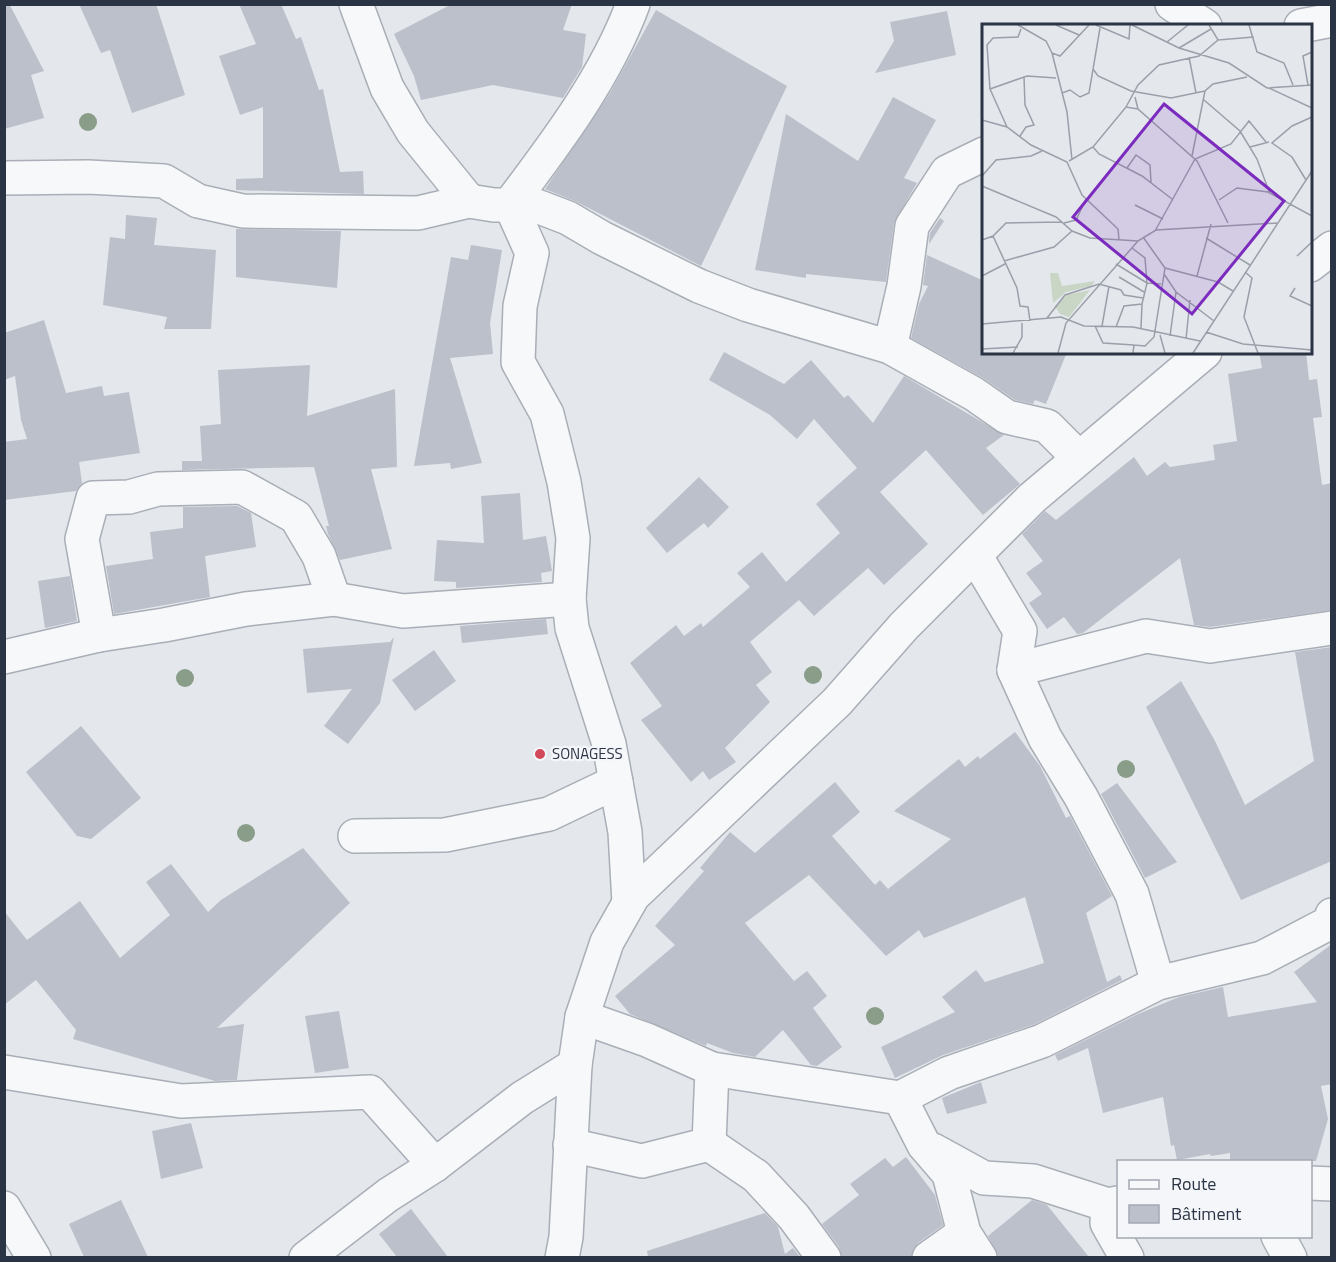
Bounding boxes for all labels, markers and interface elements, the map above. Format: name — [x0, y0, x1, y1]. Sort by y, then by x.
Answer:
inset map — [982, 24, 1312, 354]
place label: SONAGESS — [552, 742, 623, 765]
marker: SONAGESS — [533, 747, 547, 761]
legend — [1117, 1160, 1312, 1238]
text: Route — [1171, 1170, 1216, 1197]
text: Bâtiment — [1171, 1200, 1242, 1227]

